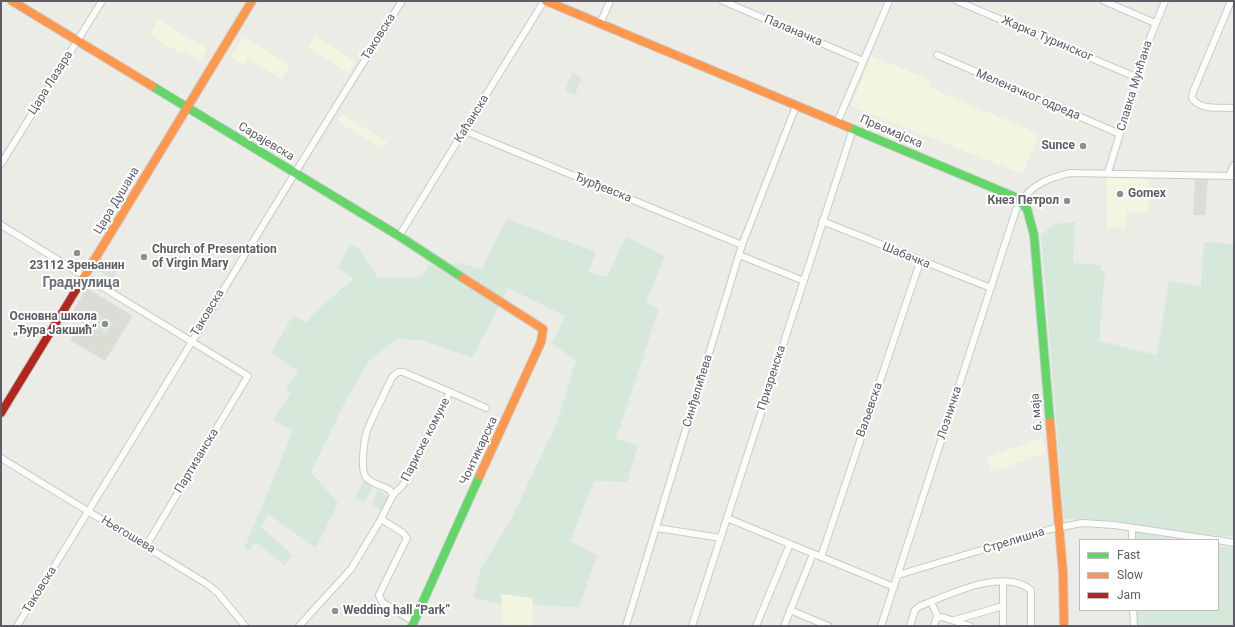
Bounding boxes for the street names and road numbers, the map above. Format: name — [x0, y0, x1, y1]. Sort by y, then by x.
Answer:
street label: Таковска — [359, 11, 399, 63]
street label: Паланачка — [762, 12, 824, 50]
street label: Жарка Туринског — [999, 13, 1095, 65]
street label: Славка Мунћана — [1114, 39, 1156, 133]
street label: Цара Лазара — [26, 48, 76, 118]
street label: Меленачког одреда — [974, 67, 1082, 123]
street label: Каћанска — [452, 92, 492, 146]
street label: Првомајска — [858, 112, 924, 152]
street label: Сарајевска — [235, 120, 297, 164]
street label: Цара Душана — [91, 165, 143, 237]
street label: Ђурђевска — [572, 170, 634, 206]
street label: Шабачка — [880, 240, 932, 272]
street label: Таковска — [188, 287, 228, 339]
street label: Призренска — [755, 344, 789, 412]
street label: Синђелићева — [680, 353, 716, 429]
street label: Ваљевска — [854, 381, 886, 439]
street label: Лозничка — [935, 385, 965, 441]
street label: 6. маја — [1028, 393, 1046, 431]
street label: Париске комуне — [399, 396, 453, 484]
street label: Чонтикарска — [457, 415, 501, 487]
street label: Партизанска — [172, 426, 222, 496]
street label: Његошева — [98, 513, 158, 557]
street label: Стрелишна — [981, 525, 1047, 557]
street label: Таковска — [20, 564, 60, 616]

